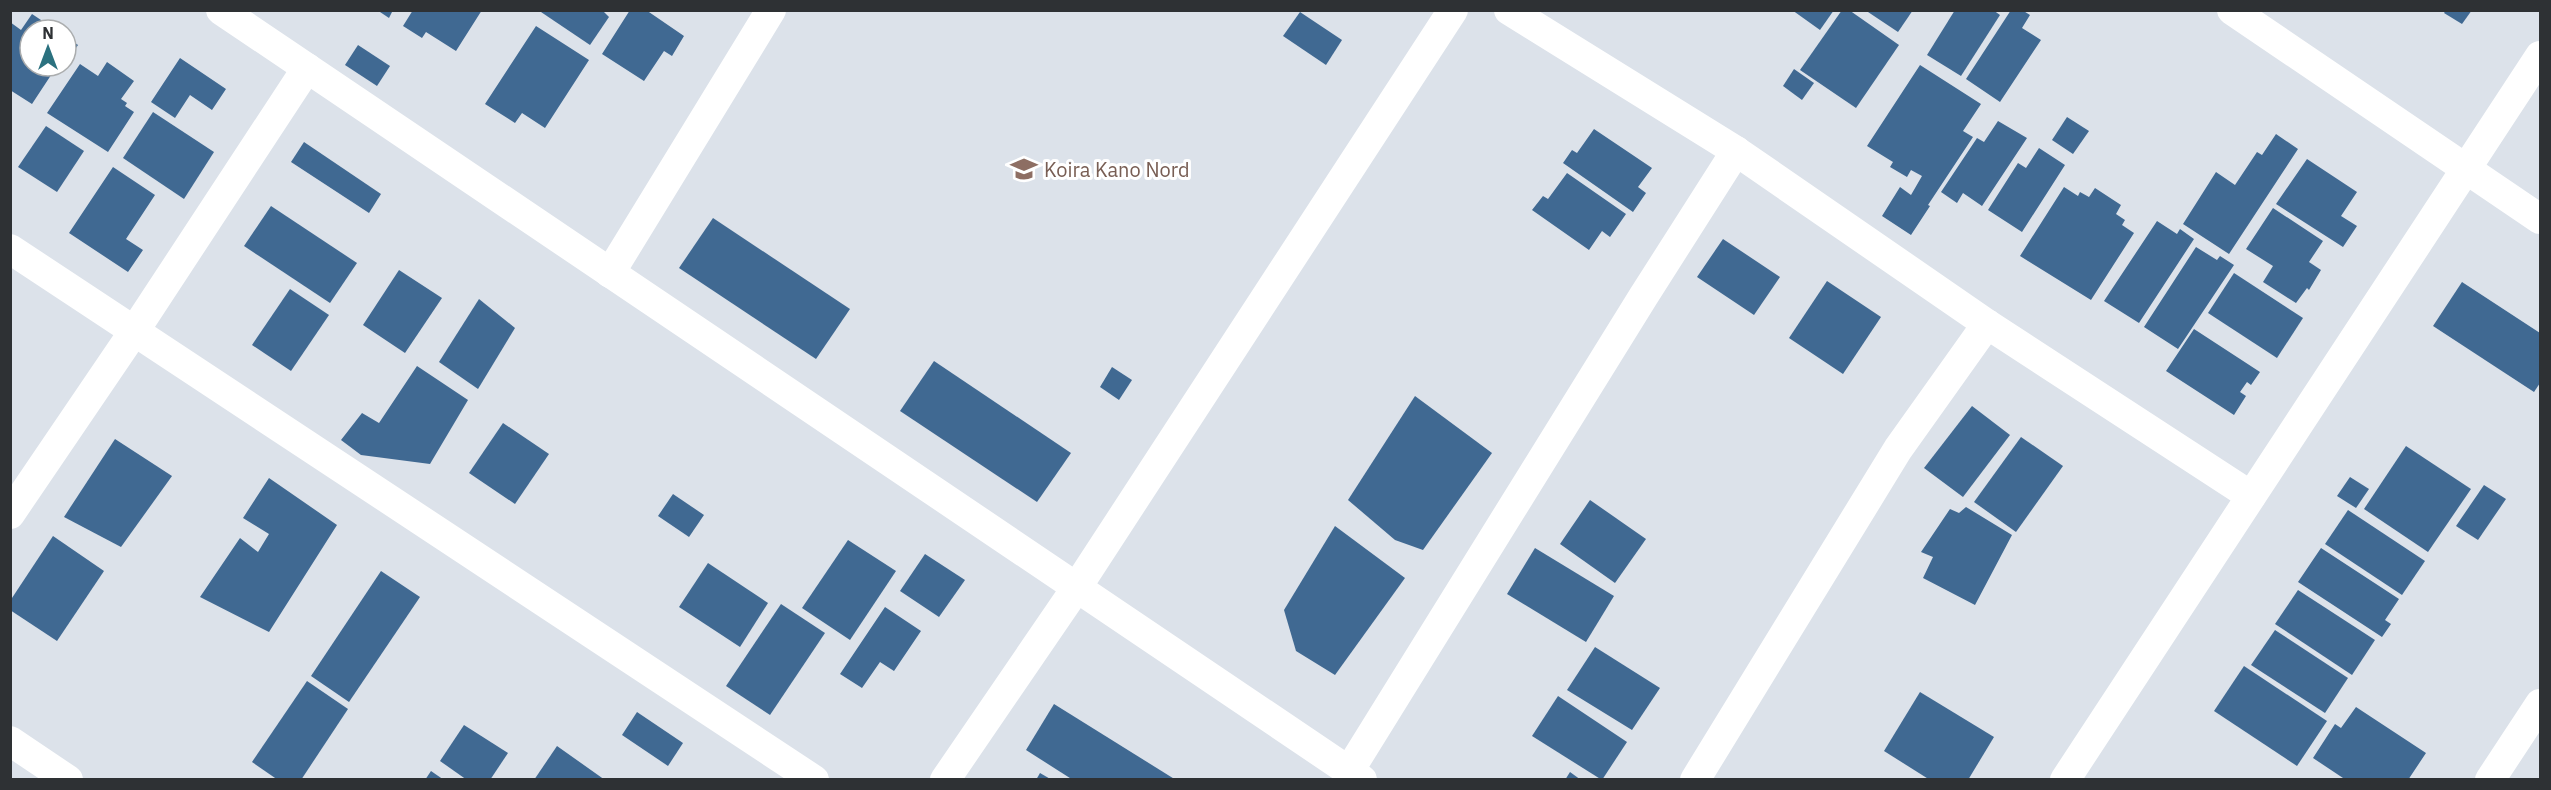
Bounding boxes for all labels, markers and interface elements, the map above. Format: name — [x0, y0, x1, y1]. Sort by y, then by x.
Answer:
north arrow — [18, 18, 78, 78]
text: N — [42, 23, 54, 43]
school or university icon: Koira Kano Nord — [1009, 154, 1039, 184]
place label: Koira Kano Nord — [1044, 156, 1190, 183]

